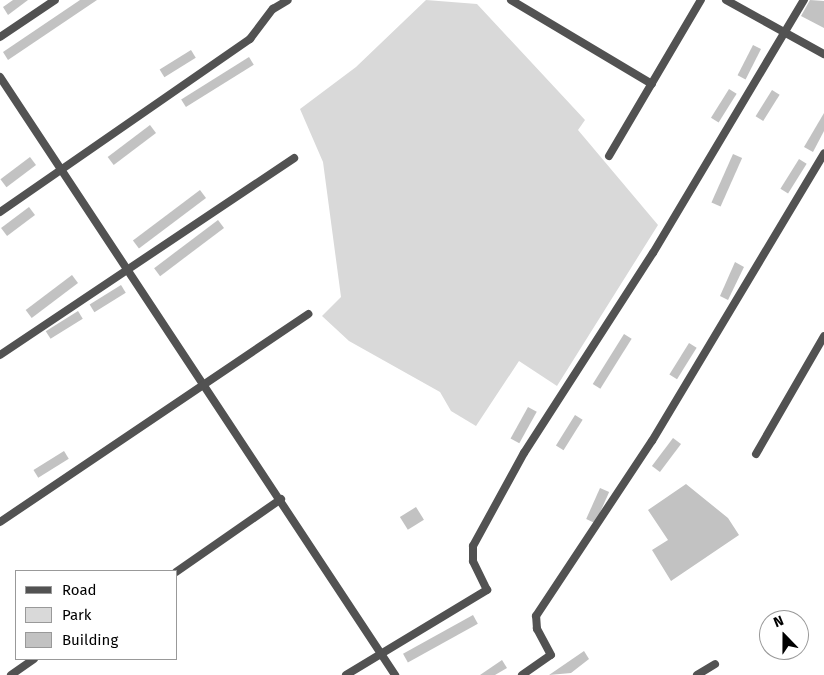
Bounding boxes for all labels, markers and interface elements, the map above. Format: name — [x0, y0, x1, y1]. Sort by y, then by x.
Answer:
legend — [15, 570, 178, 660]
text: Road — [62, 581, 97, 599]
text: Park — [62, 606, 92, 624]
north arrow — [759, 610, 809, 660]
text: N — [771, 612, 786, 631]
text: Building — [62, 631, 118, 649]

